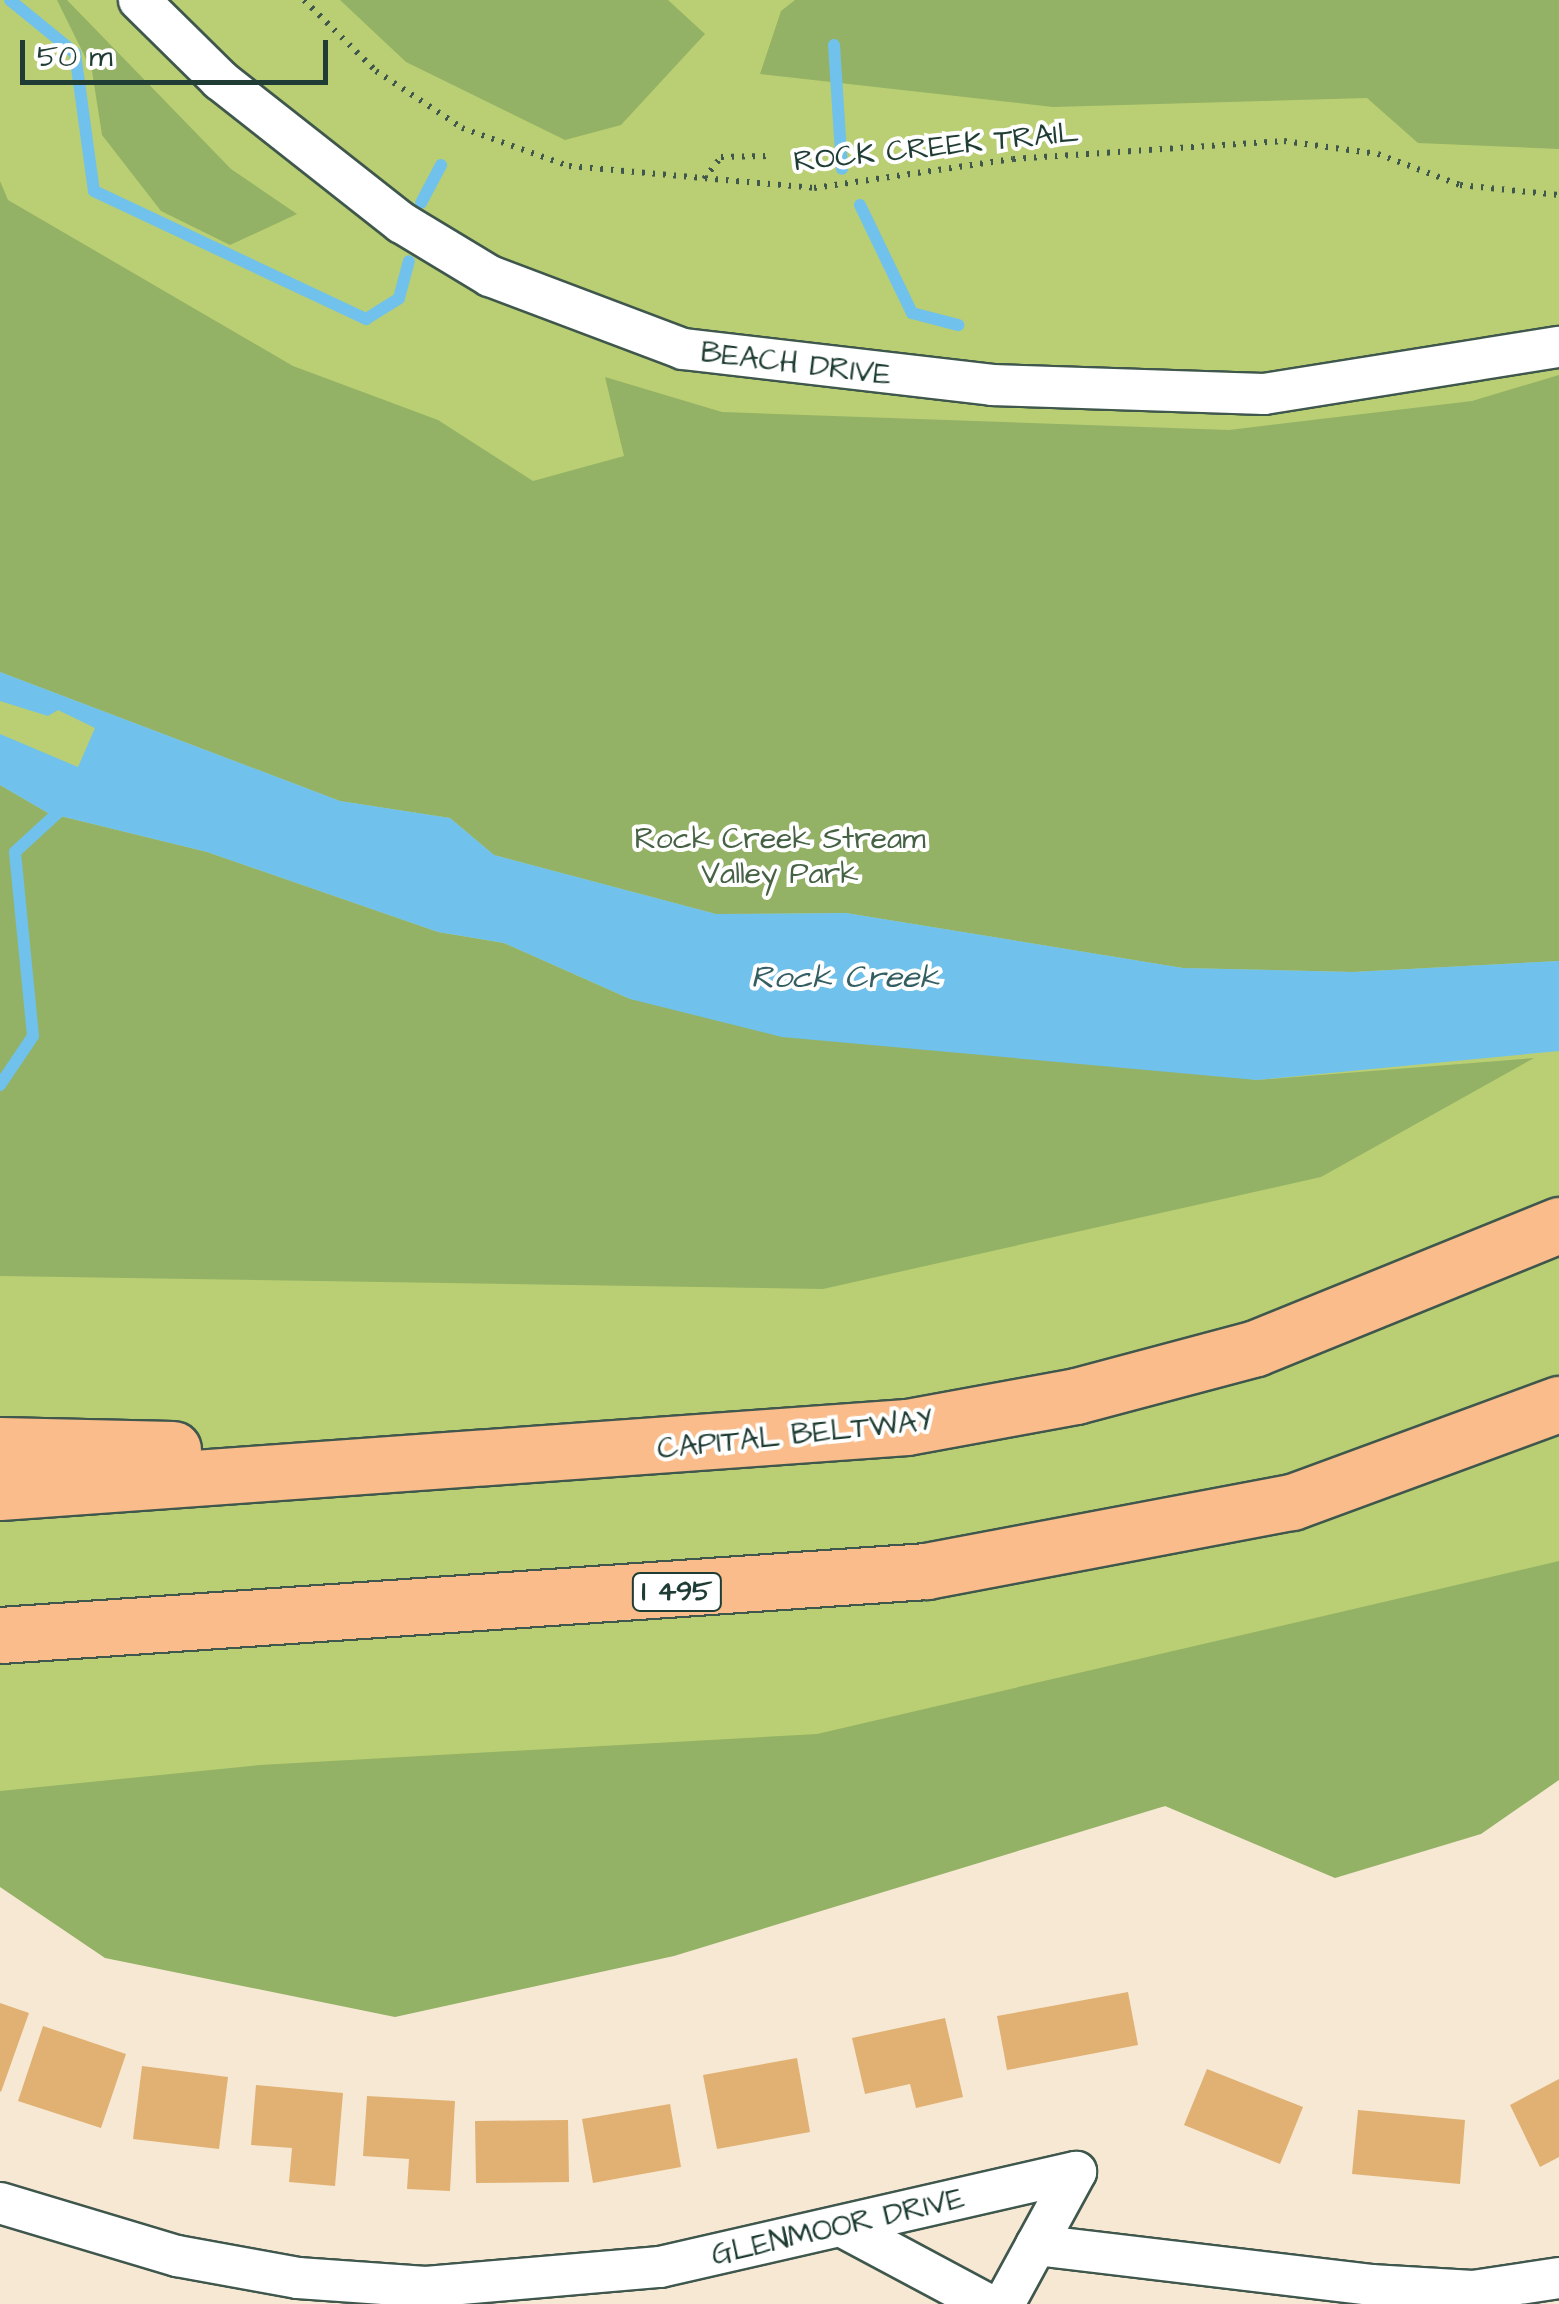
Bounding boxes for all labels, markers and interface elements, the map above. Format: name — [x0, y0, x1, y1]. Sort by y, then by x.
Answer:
scale bar — [25, 20, 332, 82]
text: 50 m — [37, 36, 113, 78]
street label: ROCK CREEK TRAIL — [792, 114, 1080, 180]
street label: BEACH DRIVE — [699, 334, 893, 394]
park label: Rock Creek Stream Valley Park — [634, 821, 926, 892]
water label: Rock Creek — [751, 959, 939, 997]
street label: CAPITAL BELTWAY — [655, 1403, 935, 1467]
road number: I 495 — [630, 1569, 724, 1615]
street label: GLENMOOR DRIVE — [708, 2180, 968, 2274]

